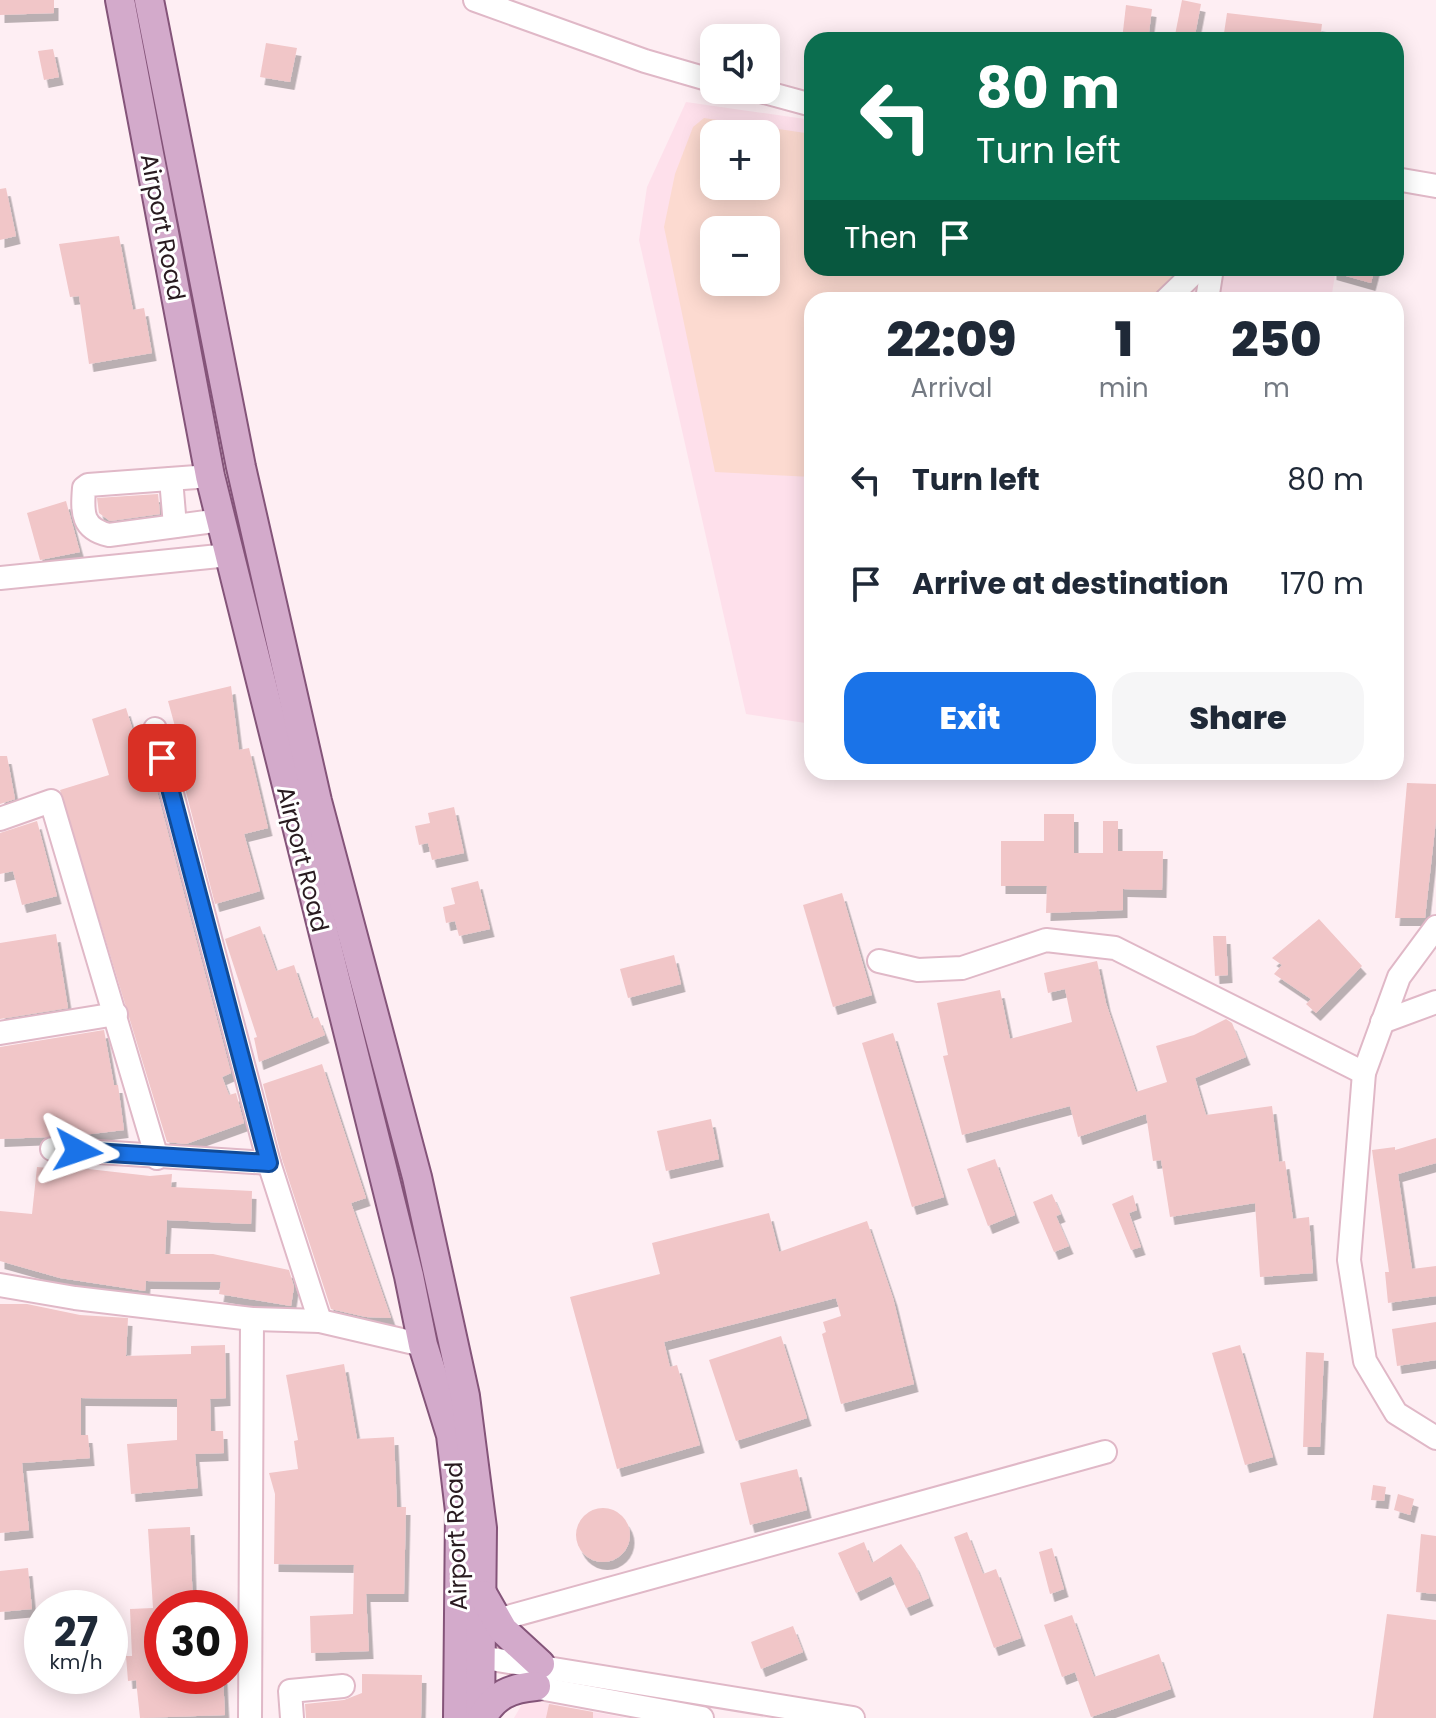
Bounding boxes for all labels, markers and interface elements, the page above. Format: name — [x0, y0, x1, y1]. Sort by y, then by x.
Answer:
map controls — [700, 24, 780, 296]
button: sound — [700, 24, 780, 104]
text: 80 m — [976, 49, 1120, 128]
icon: left — [844, 64, 948, 168]
button: + — [700, 120, 780, 200]
text: Turn left — [976, 125, 1121, 176]
street label: Airport Road — [133, 151, 193, 303]
button: − — [700, 216, 780, 296]
text: Then — [844, 216, 917, 259]
icon: arrive — [933, 216, 977, 260]
text: 22:09 — [887, 306, 1016, 373]
text: 1 — [1114, 306, 1133, 373]
text: 250 — [1231, 306, 1321, 373]
text: Arrival — [910, 370, 992, 406]
text: min — [1099, 370, 1149, 406]
text: m — [1263, 370, 1290, 406]
icon: left — [844, 458, 888, 502]
text: Turn left — [912, 458, 1040, 501]
text: 80 m — [1287, 458, 1364, 501]
icon: arrive — [844, 562, 888, 606]
text: Arrive at destination — [912, 562, 1229, 605]
text: 170 m — [1280, 562, 1364, 605]
button: Exit — [844, 672, 1096, 764]
button: Share — [1112, 672, 1364, 764]
pin — [128, 724, 196, 792]
icon: arrive — [140, 736, 184, 780]
street label: Airport Road — [269, 783, 337, 935]
position arrow — [36, 1109, 120, 1193]
street label: Airport Road — [437, 1461, 475, 1611]
speed limit sign: 30 — [144, 1590, 248, 1694]
text: 27 — [54, 1604, 98, 1660]
text: km/h — [49, 1648, 103, 1676]

